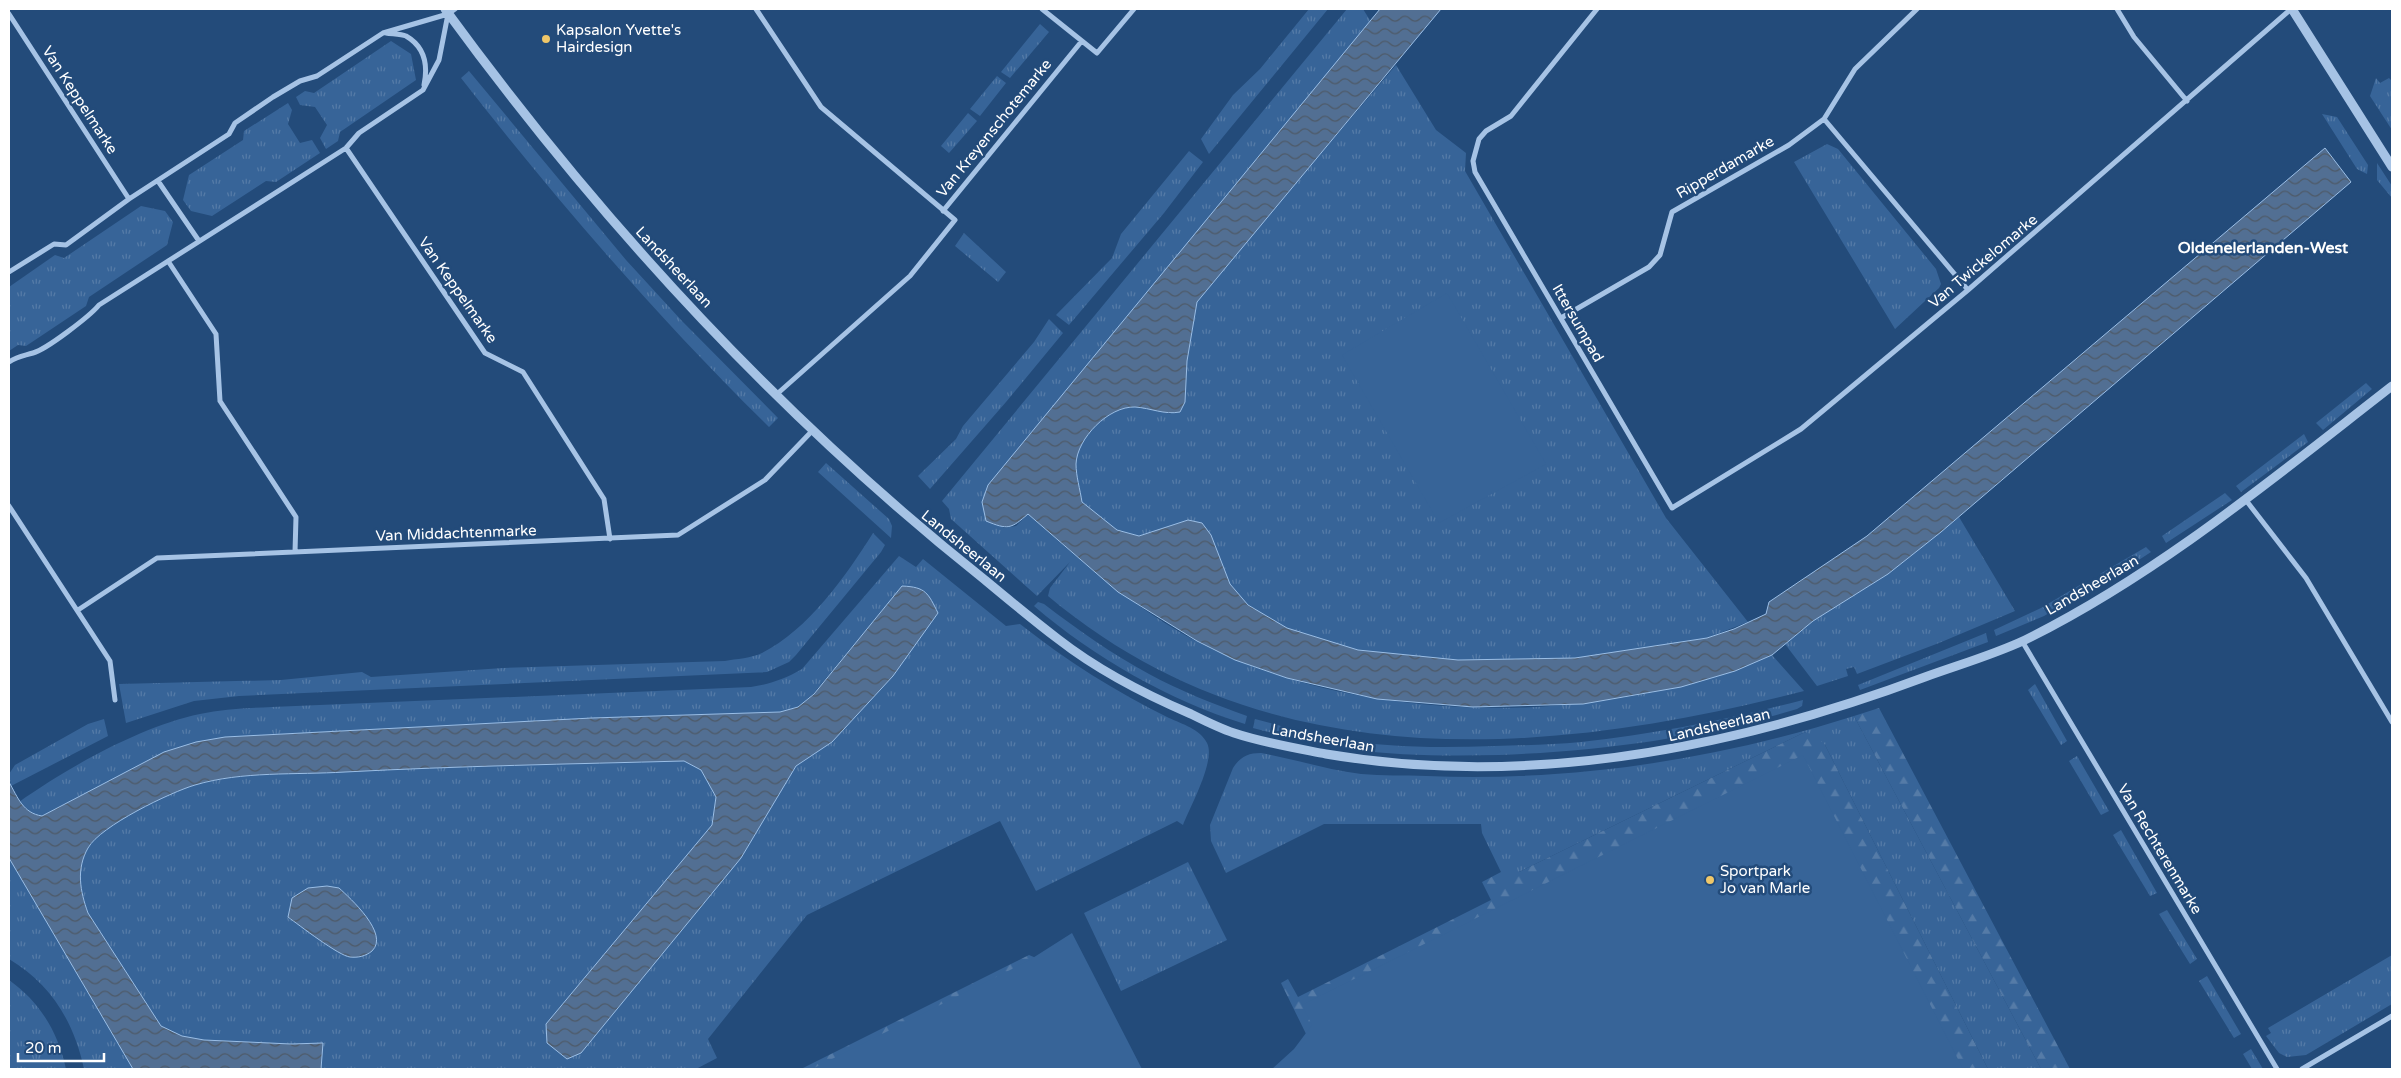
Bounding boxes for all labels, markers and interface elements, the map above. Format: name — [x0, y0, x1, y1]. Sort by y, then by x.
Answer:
place label: Kapsalon Yvette's Hairdesign — [556, 21, 681, 56]
marker: Kapsalon Yvette's Hairdesign — [540, 33, 552, 45]
street label: Van Keppelmarke — [38, 43, 122, 157]
street label: Van Kreyenschotemarke — [933, 55, 1055, 201]
street label: Ripperdamarke — [1673, 132, 1777, 202]
street label: Van Twickelomarke — [1925, 210, 2041, 312]
street label: Landsheerlaan — [632, 223, 716, 311]
street label: Van Keppelmarke — [415, 234, 501, 346]
district label: Oldenelerlanden-West — [2178, 238, 2349, 258]
street label: Ittersumpad — [1548, 281, 1608, 365]
street label: Landsheerlaan — [918, 506, 1010, 586]
street label: Van Middachtenmarke — [375, 521, 537, 545]
street label: Landsheerlaan — [2042, 551, 2142, 619]
street label: Landsheerlaan — [1666, 704, 1772, 746]
street label: Landsheerlaan — [1270, 720, 1376, 756]
street label: Van Rechterenmarke — [2114, 781, 2206, 917]
place label: Sportpark Jo van Marle — [1720, 862, 1810, 897]
marker: Sportpark Jo van Marle — [1704, 874, 1716, 886]
scale bar — [18, 1030, 104, 1062]
text: 20 m — [25, 1039, 62, 1057]

